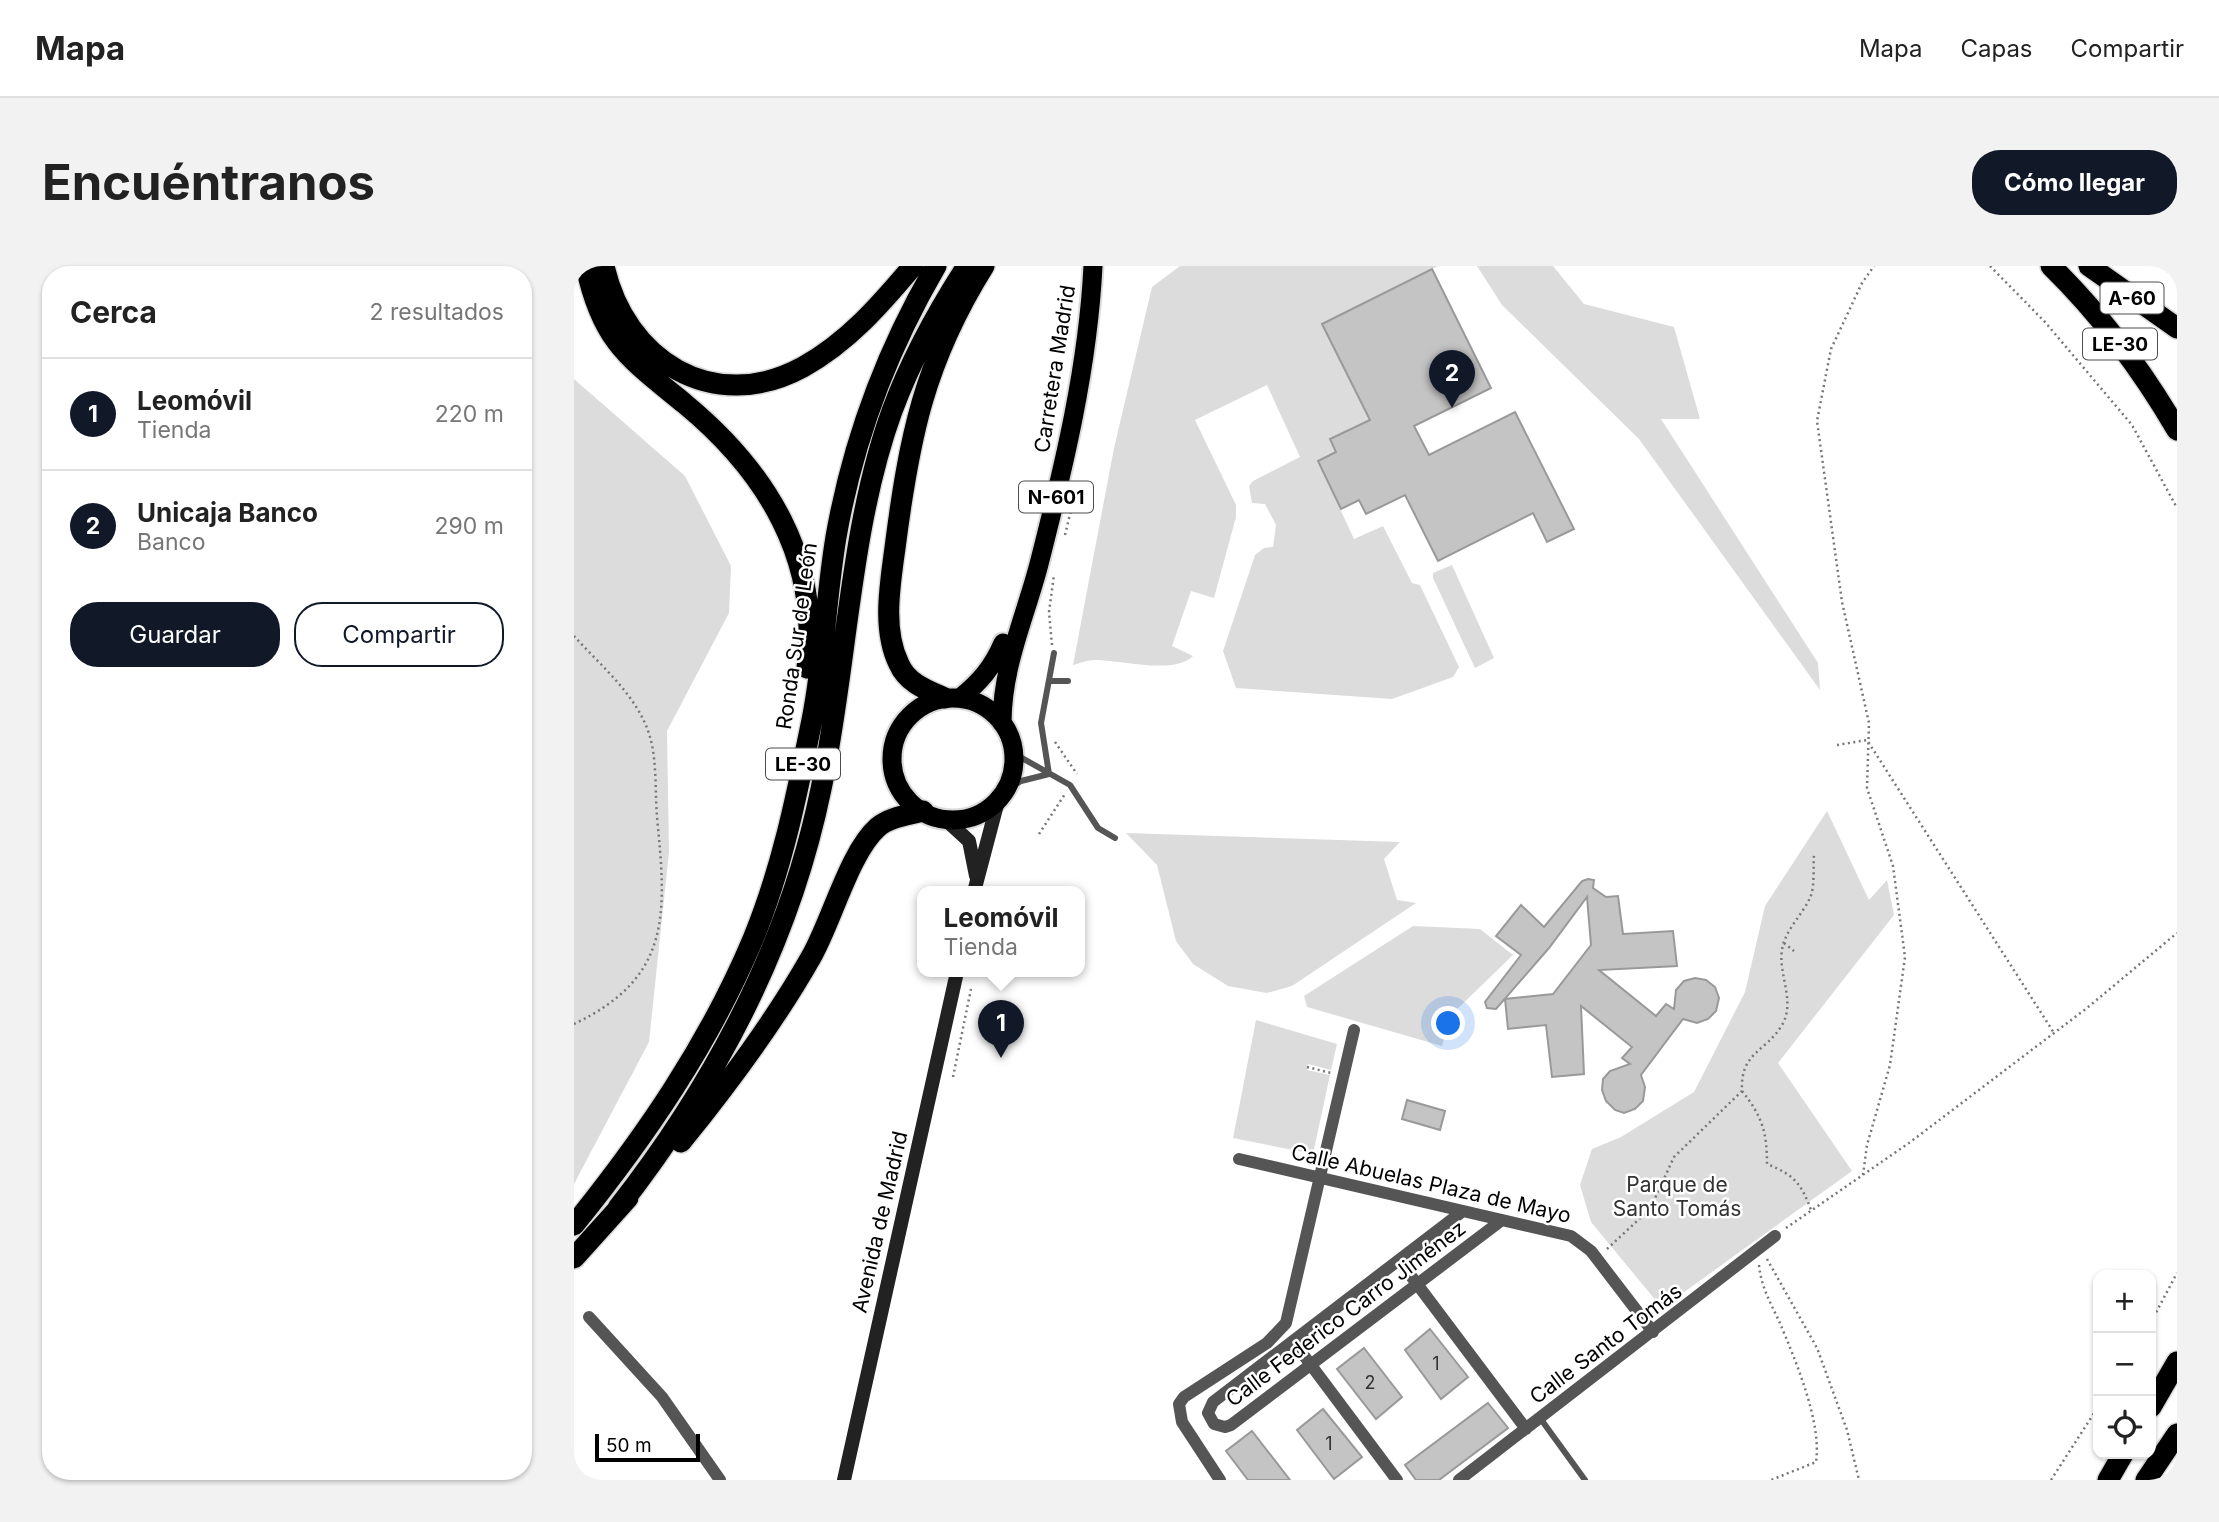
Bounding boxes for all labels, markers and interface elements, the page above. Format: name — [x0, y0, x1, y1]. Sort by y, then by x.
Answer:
text: Mapa — [35, 28, 125, 68]
text: Mapa — [1859, 34, 1922, 63]
text: Capas — [1960, 34, 2033, 63]
text: Compartir — [2071, 34, 2184, 63]
button: Cómo llegar — [1972, 150, 2177, 215]
text: Encuéntranos — [42, 153, 375, 212]
road number: A-60 — [2100, 282, 2164, 314]
street label: Carretera Madrid — [1029, 283, 1080, 455]
text: Cerca — [70, 294, 157, 330]
text: 2 resultados — [370, 298, 504, 326]
road number: LE-30 — [2083, 328, 2157, 360]
pin: 2 — [1429, 350, 1475, 408]
text: Leomóvil — [137, 385, 252, 416]
text: 1 — [88, 400, 98, 428]
text: 220 m — [435, 400, 504, 428]
text: Tienda — [137, 416, 211, 444]
road number: N-601 — [1019, 482, 1093, 512]
text: Unicaja Banco — [137, 497, 318, 528]
text: 2 — [86, 512, 100, 540]
text: 290 m — [435, 512, 504, 540]
text: Banco — [137, 528, 205, 556]
street label: Ronda Sur de León — [771, 541, 822, 731]
button: Guardar — [70, 602, 280, 667]
button: Compartir — [294, 602, 504, 667]
road number: LE-30 — [766, 748, 840, 779]
popup — [917, 886, 1085, 977]
text: Leomóvil — [943, 902, 1059, 933]
text: Tienda — [943, 933, 1018, 961]
pin: 1 — [978, 1000, 1024, 1058]
your location — [1431, 1006, 1465, 1040]
street label: Avenida de Madrid — [846, 1129, 913, 1315]
street label: Calle Abuelas Plaza de Mayo — [1289, 1139, 1573, 1228]
park label: Parque de Santo Tomás — [1613, 1172, 1741, 1221]
street label: Calle Federico Carro Jiménez — [1221, 1215, 1470, 1412]
map controls — [2093, 1270, 2156, 1459]
button: + — [2093, 1270, 2156, 1333]
street label: Calle Santo Tomás — [1525, 1278, 1687, 1409]
button: − — [2093, 1333, 2156, 1396]
house number: 1 — [1432, 1353, 1440, 1374]
house number: 2 — [1365, 1372, 1375, 1393]
button: locate — [2093, 1396, 2156, 1459]
scale bar — [595, 1431, 700, 1463]
house number: 1 — [1325, 1433, 1333, 1454]
text: 50 m — [606, 1434, 652, 1457]

